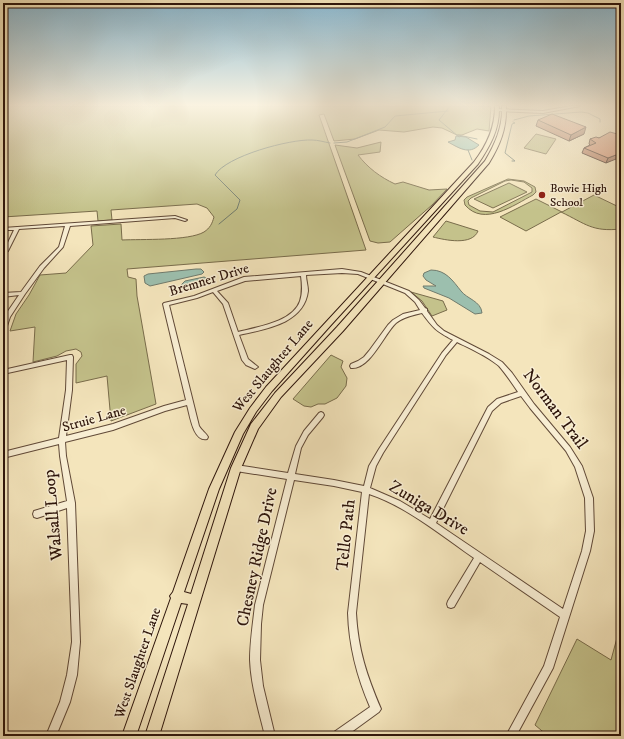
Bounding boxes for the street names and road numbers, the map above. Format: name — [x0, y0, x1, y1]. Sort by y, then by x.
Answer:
street label: Bremner Drive — [167, 259, 251, 301]
street label: West Slaughter Lane — [228, 316, 317, 417]
street label: Norman Trail — [518, 365, 592, 453]
street label: Struie Lane — [60, 401, 128, 437]
street label: Walsall Loop — [38, 469, 68, 562]
street label: Zuniga Drive — [385, 476, 473, 540]
street label: Chesney Ridge Drive — [232, 486, 282, 628]
street label: Tello Path — [331, 498, 361, 572]
street label: West Slaughter Lane — [110, 605, 165, 722]

